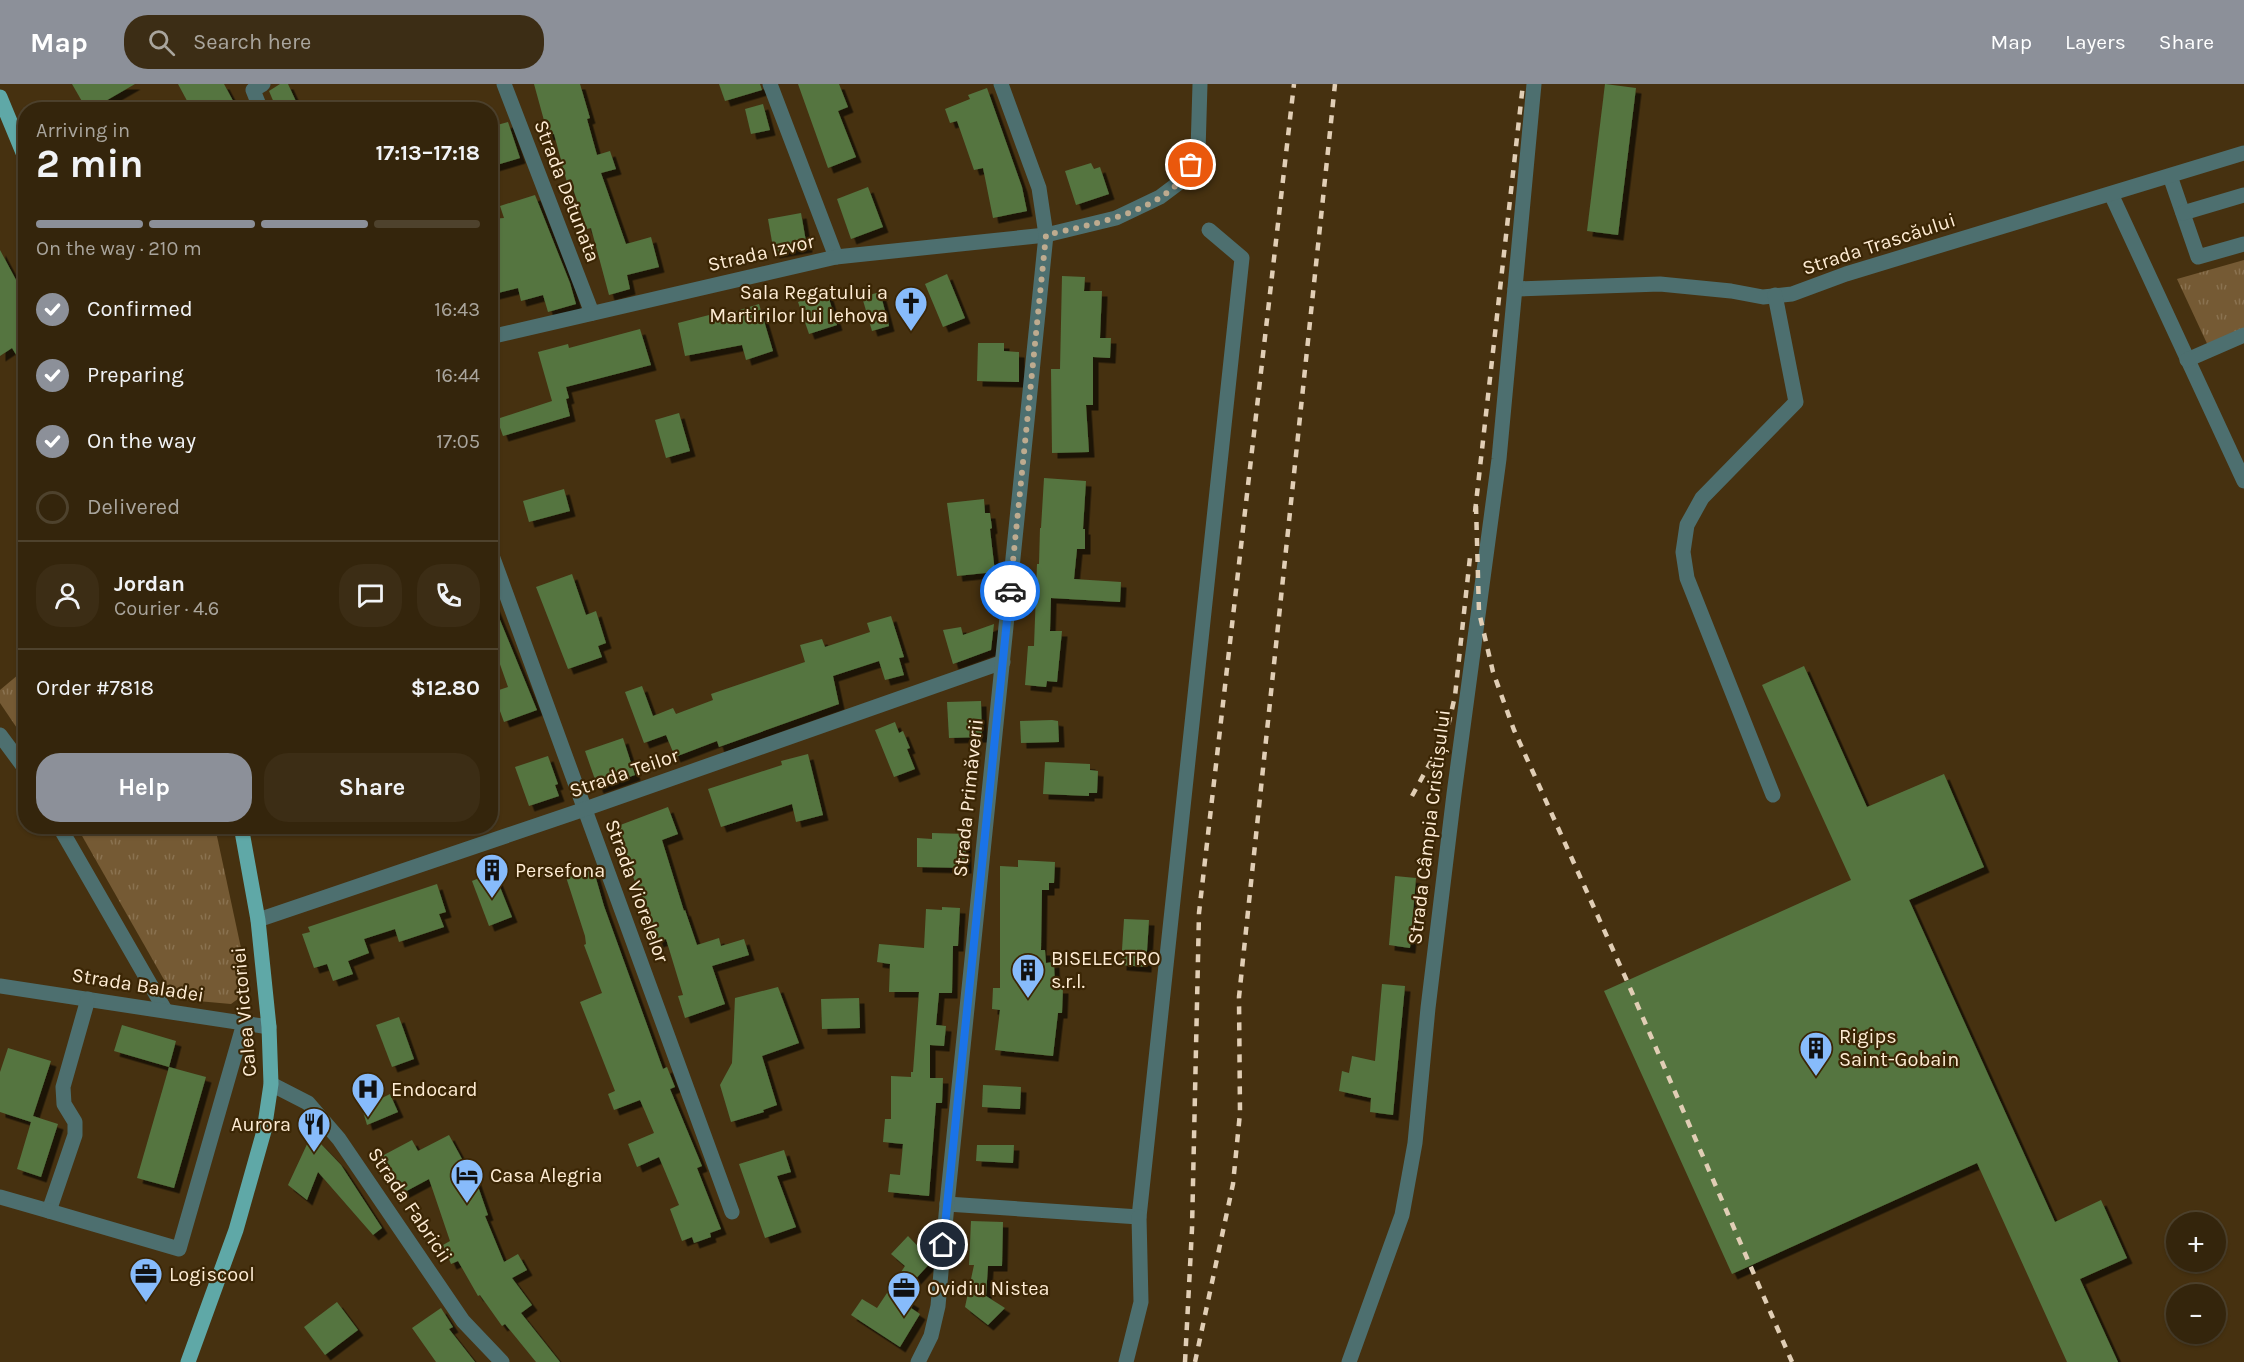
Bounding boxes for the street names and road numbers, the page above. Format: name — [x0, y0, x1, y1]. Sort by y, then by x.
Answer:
street label: Strada Detunata — [529, 117, 605, 265]
street label: Strada Trascăului — [1799, 208, 1959, 280]
street label: Strada Izvor — [705, 229, 817, 276]
street label: Strada Câmpia Cristișului — [1403, 708, 1455, 946]
street label: Strada Primăverii — [948, 718, 988, 878]
street label: Strada Teilor — [566, 743, 682, 802]
street label: Strada Viorelelor — [600, 816, 674, 966]
street label: Calea Victoriei — [227, 946, 261, 1078]
street label: Strada Baladei — [70, 963, 206, 1007]
street label: Strada Fabricii — [363, 1143, 457, 1267]

